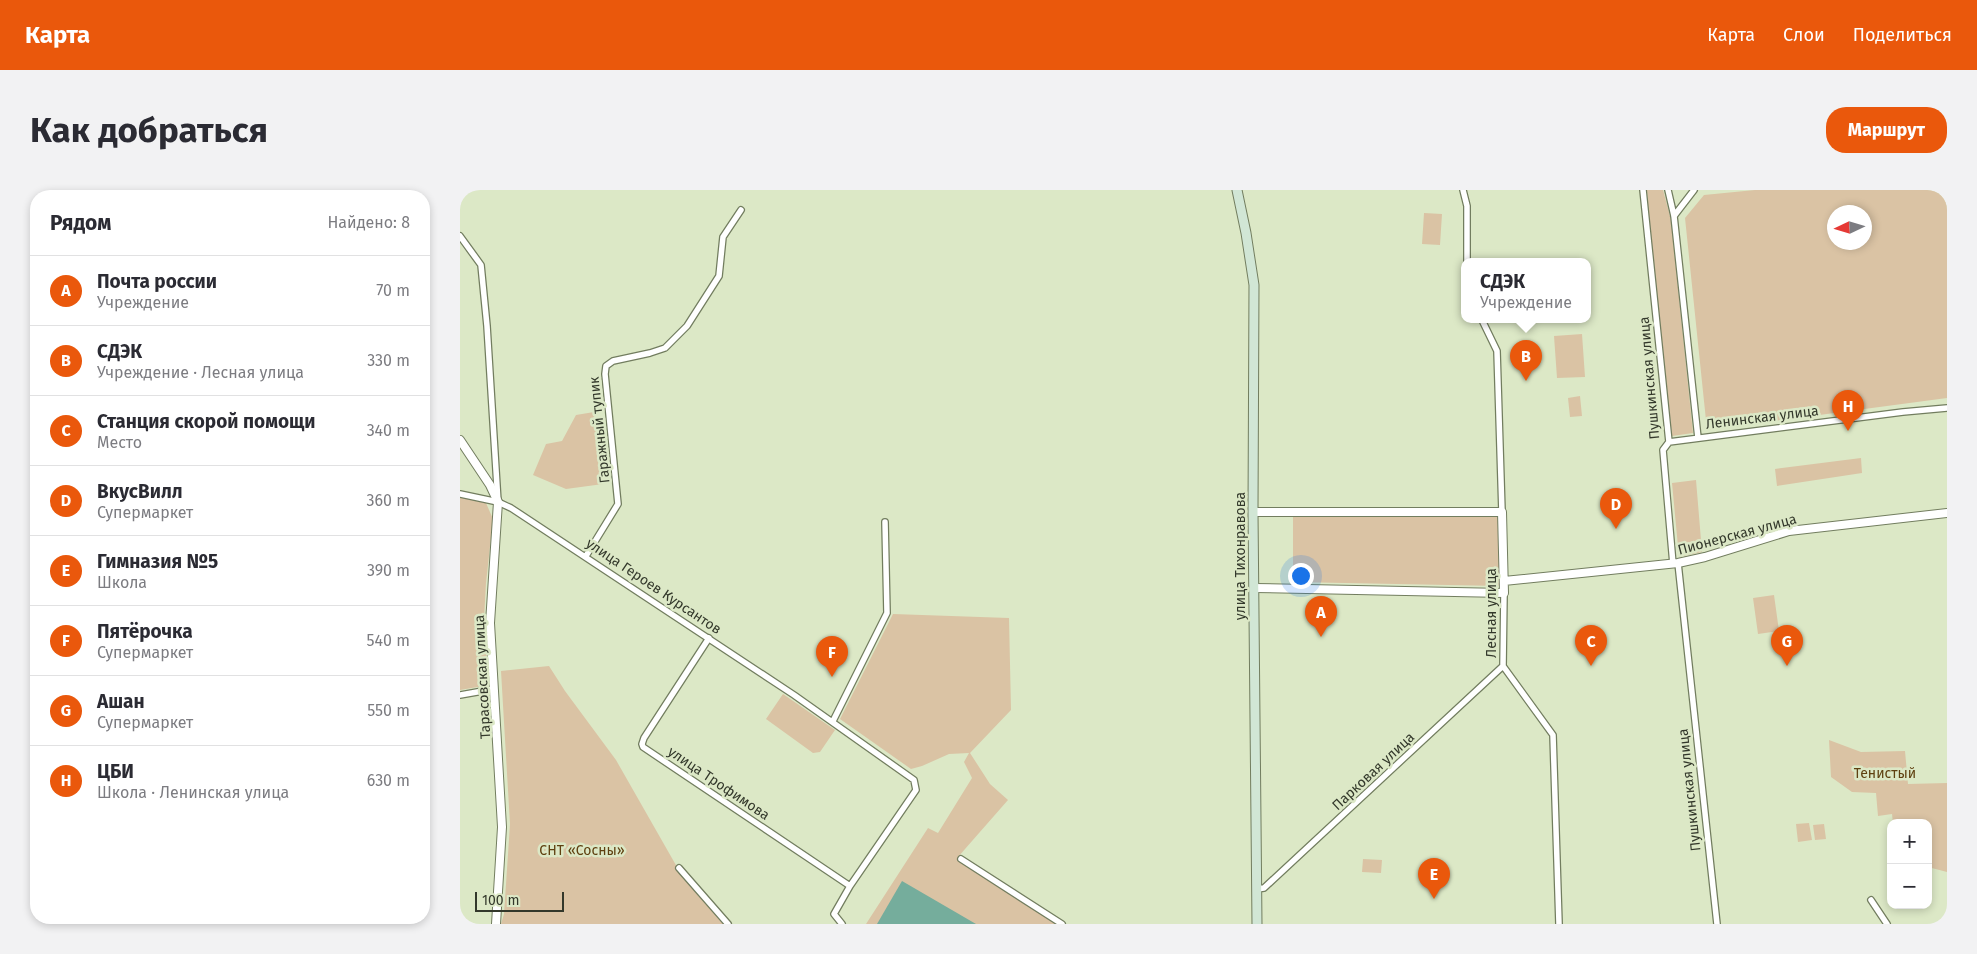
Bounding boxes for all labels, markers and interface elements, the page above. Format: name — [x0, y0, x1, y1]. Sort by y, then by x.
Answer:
text: Карта — [25, 21, 90, 49]
text: Карта — [1707, 24, 1755, 46]
text: Слои — [1783, 24, 1825, 46]
text: Поделиться — [1853, 24, 1952, 46]
button: Маршрут — [1826, 107, 1947, 153]
text: Как добраться — [30, 109, 268, 151]
north arrow — [1827, 205, 1872, 250]
text: Рядом — [50, 210, 111, 236]
text: Найдено: 8 — [327, 213, 410, 232]
popup — [1461, 258, 1591, 323]
text: Почта россии — [97, 270, 217, 293]
text: СДЭК — [1480, 270, 1525, 293]
text: A — [61, 281, 71, 300]
text: 70 m — [376, 281, 410, 300]
text: Учреждение — [97, 293, 189, 312]
text: Учреждение — [1480, 293, 1572, 312]
street label: Пушкинская улица — [1636, 316, 1663, 440]
text: СДЭК — [97, 340, 142, 363]
pin: B — [1510, 340, 1542, 381]
text: B — [61, 351, 71, 370]
text: 330 m — [367, 351, 410, 370]
text: Учреждение · Лесная улица — [97, 363, 304, 382]
street label: Гаражный тупик — [585, 375, 614, 484]
pin: H — [1832, 390, 1864, 431]
street label: Ленинская улица — [1705, 402, 1820, 433]
text: Станция скорой помощи — [97, 410, 315, 433]
text: C — [61, 421, 71, 440]
text: 340 m — [367, 421, 410, 440]
text: Место — [97, 433, 142, 452]
text: ВкусВилл — [97, 480, 183, 503]
pin: D — [1600, 488, 1632, 529]
text: D — [61, 491, 71, 510]
text: 360 m — [367, 491, 410, 510]
street label: улица Тихонравова — [1232, 492, 1249, 620]
text: Супермаркет — [97, 503, 193, 522]
street label: Пионерская улица — [1676, 510, 1798, 558]
street label: улица Героев Курсантов — [583, 535, 725, 638]
text: Гимназия №5 — [97, 550, 218, 573]
text: E — [62, 561, 70, 580]
text: 390 m — [367, 561, 410, 580]
your location — [1288, 563, 1314, 589]
street label: Лесная улица — [1483, 568, 1500, 658]
text: Школа — [97, 573, 147, 592]
pin: A — [1305, 596, 1337, 637]
street label: Тарасовская улица — [471, 615, 494, 739]
text: Пятёрочка — [97, 620, 193, 643]
pin: C — [1575, 625, 1607, 666]
pin: G — [1771, 625, 1803, 666]
text: F — [62, 631, 70, 650]
text: 540 m — [367, 631, 410, 650]
pin: F — [816, 636, 848, 677]
text: Супермаркет — [97, 643, 193, 662]
text: Ашан — [97, 690, 145, 713]
text: G — [61, 701, 71, 720]
text: 550 m — [367, 701, 410, 720]
text: Супермаркет — [97, 713, 193, 732]
street label: Пушкинская улица — [1675, 728, 1704, 852]
street label: Парковая улица — [1329, 729, 1418, 814]
street label: улица Трофимова — [665, 743, 773, 824]
text: ЦБИ — [97, 760, 134, 783]
park label: Тенистый — [1854, 765, 1916, 782]
text: H — [61, 771, 71, 790]
text: 630 m — [367, 771, 410, 790]
text: Школа · Ленинская улица — [97, 783, 289, 802]
map controls — [1887, 819, 1932, 909]
button: + — [1887, 819, 1932, 864]
park label: СНТ «Сосны» — [539, 842, 625, 859]
pin: E — [1418, 858, 1450, 899]
button: − — [1887, 864, 1932, 909]
scale bar — [475, 889, 564, 912]
text: 100 m — [482, 892, 519, 909]

